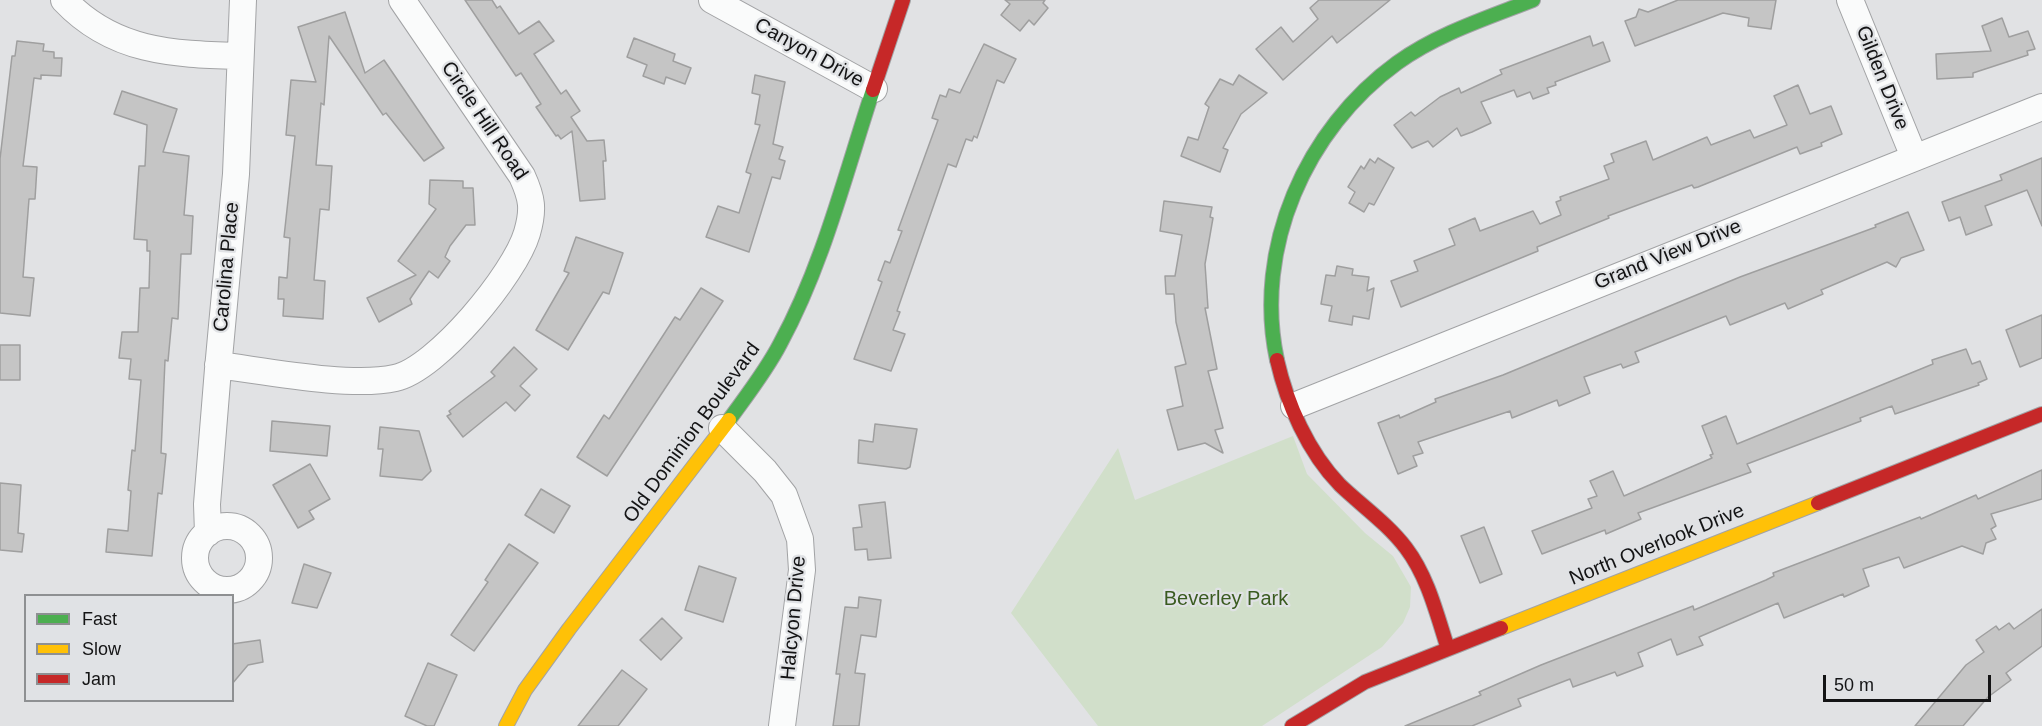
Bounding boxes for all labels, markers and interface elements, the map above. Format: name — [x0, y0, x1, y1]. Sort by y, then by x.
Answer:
street label: Canyon Drive — [750, 13, 868, 93]
street label: Gilden Drive — [1850, 22, 1914, 134]
street label: Circle Hill Road — [436, 57, 532, 185]
street label: Carolina Place — [209, 201, 245, 333]
street label: Grand View Drive — [1591, 215, 1745, 295]
street label: Old Dominion Boulevard — [619, 338, 765, 528]
street label: North Overlook Drive — [1566, 499, 1748, 591]
street label: Halcyon Drive — [777, 555, 811, 681]
park label: Beverley Park — [1164, 587, 1288, 611]
legend — [24, 594, 234, 702]
text: Fast — [82, 609, 117, 629]
text: Slow — [82, 639, 121, 659]
scale bar — [1826, 663, 1994, 701]
text: Jam — [82, 669, 116, 689]
text: 50 m — [1834, 675, 1874, 695]

